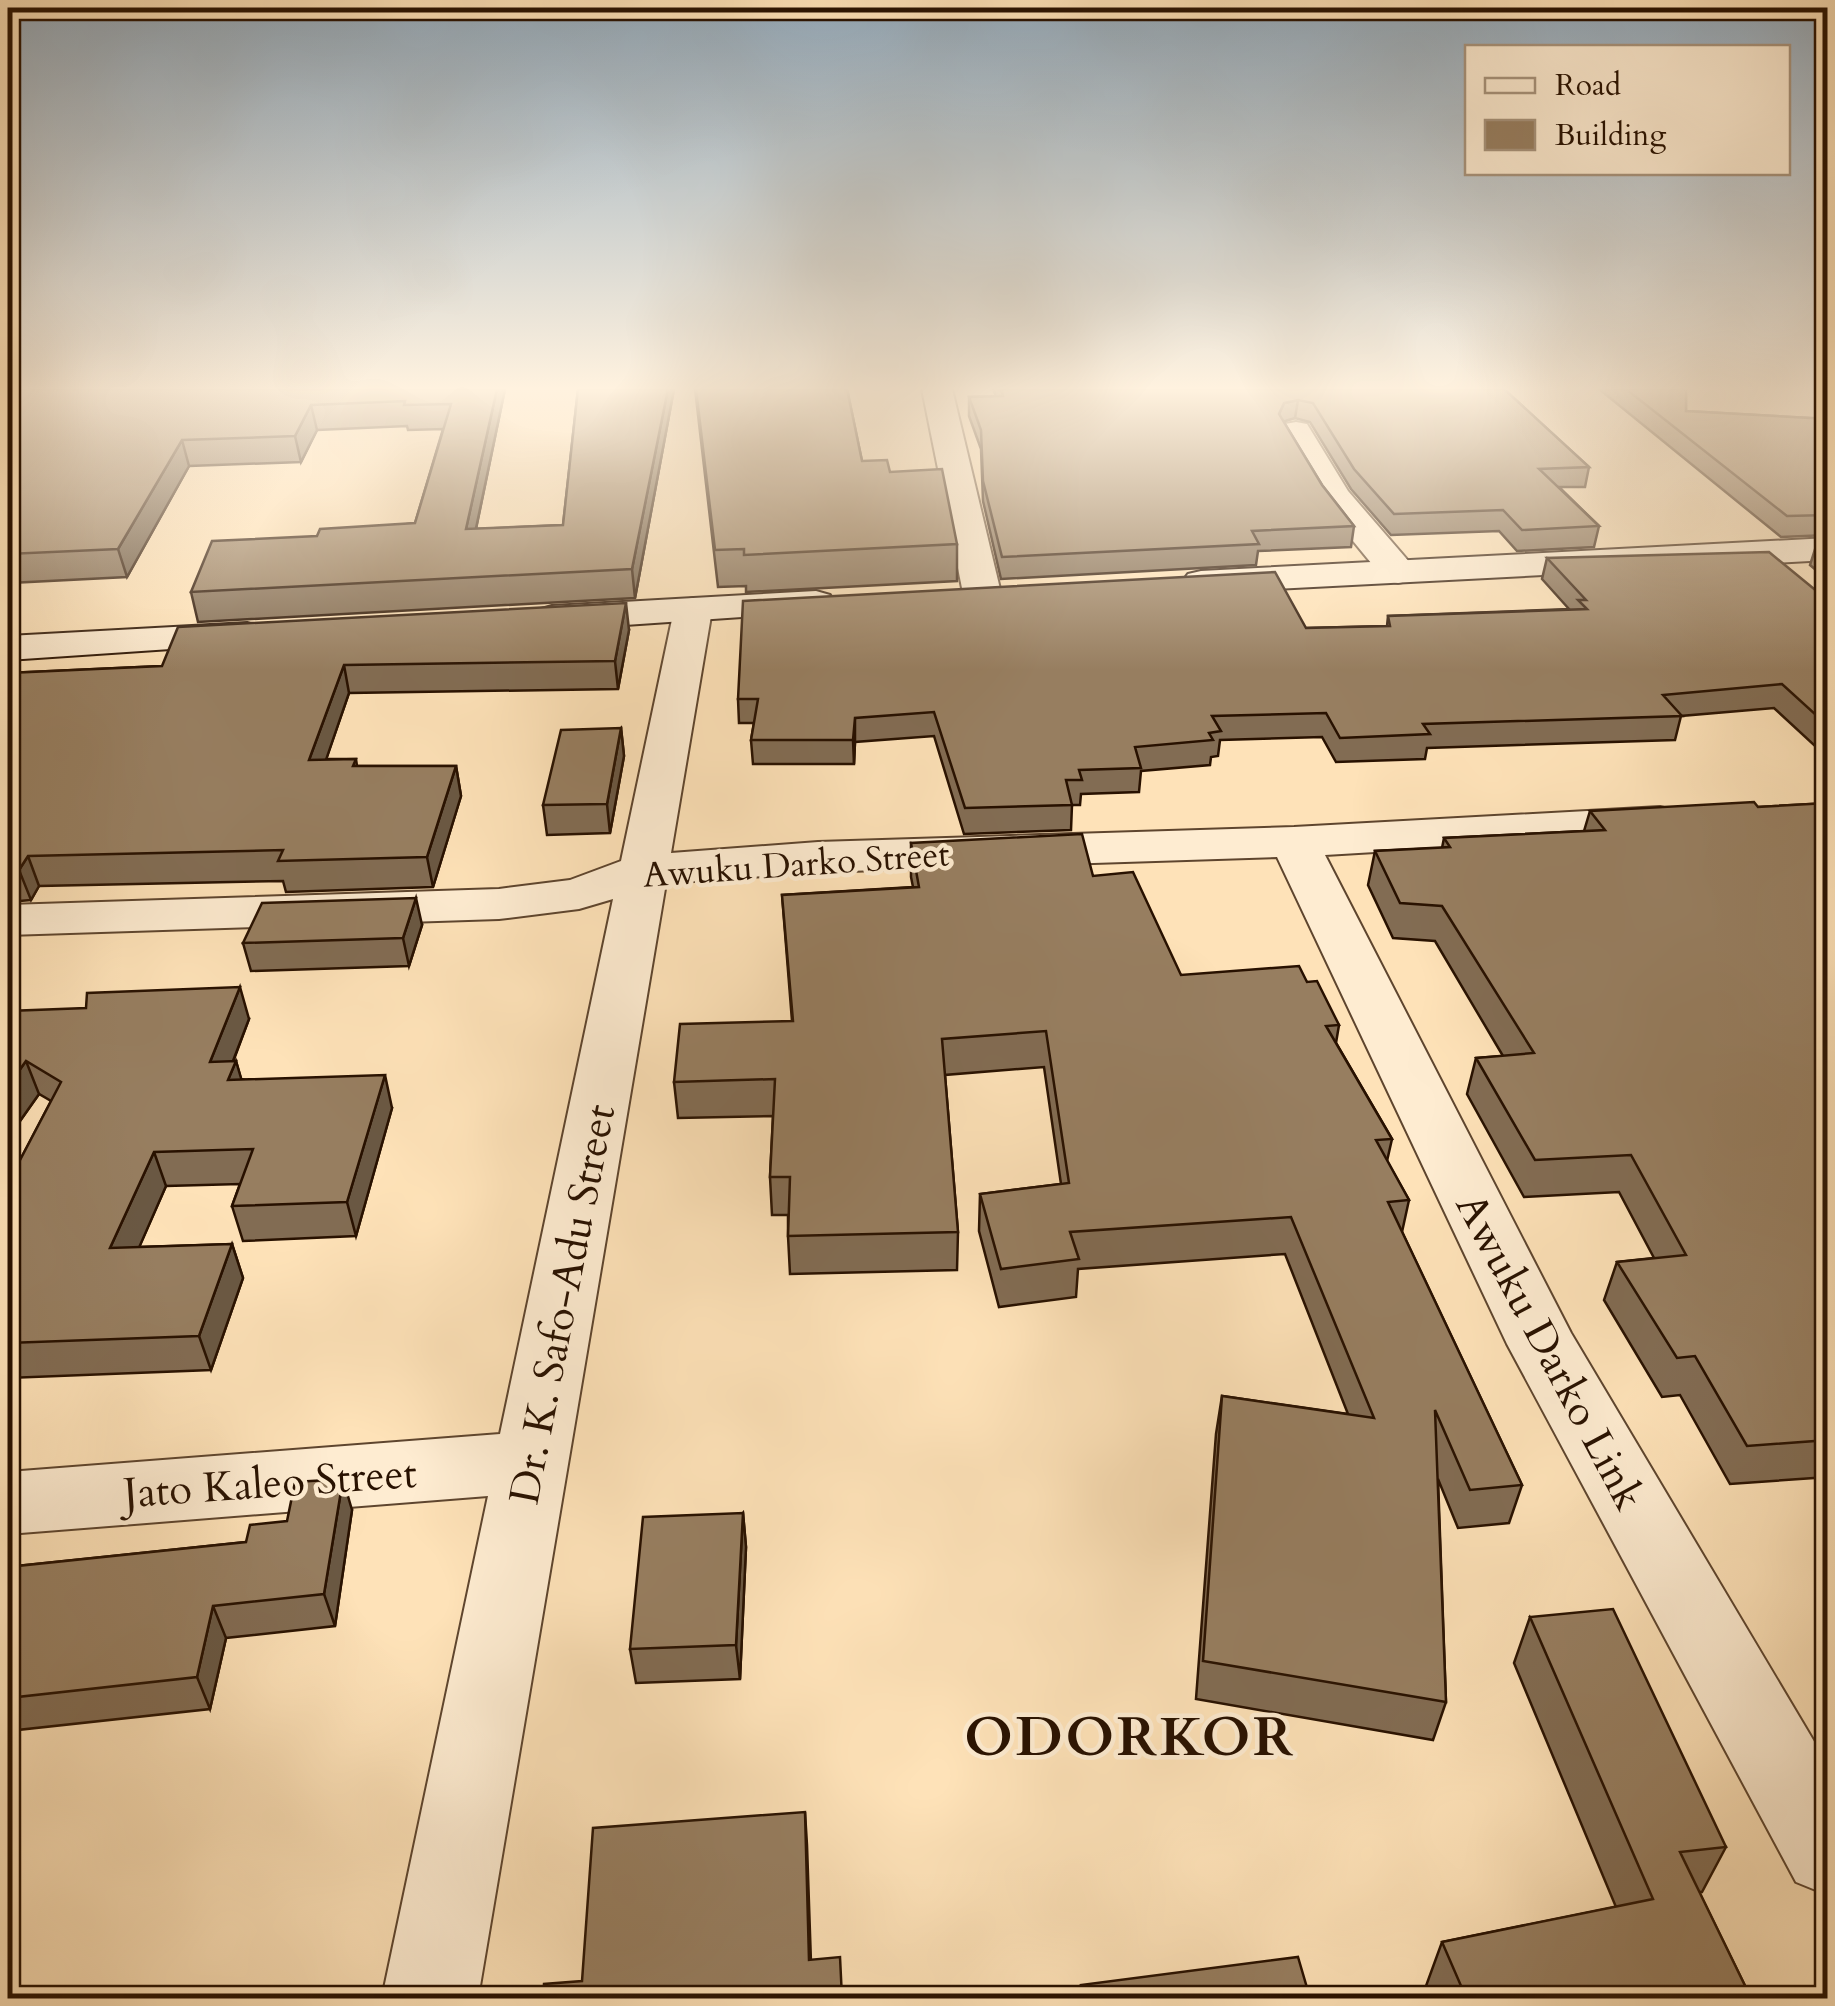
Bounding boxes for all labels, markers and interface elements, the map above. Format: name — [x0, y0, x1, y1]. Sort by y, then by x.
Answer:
legend — [1465, 45, 1790, 175]
text: Road — [1555, 65, 1621, 106]
text: Building — [1555, 115, 1666, 156]
street label: Awuku Darko Street — [641, 830, 951, 900]
street label: Dr. K. Safo-Adu Street — [496, 1100, 629, 1509]
street label: Awuku Darko Link — [1442, 1183, 1657, 1521]
street label: Jato Kaleo Street — [116, 1445, 419, 1523]
district label: ODORKOR — [964, 1701, 1296, 1775]

